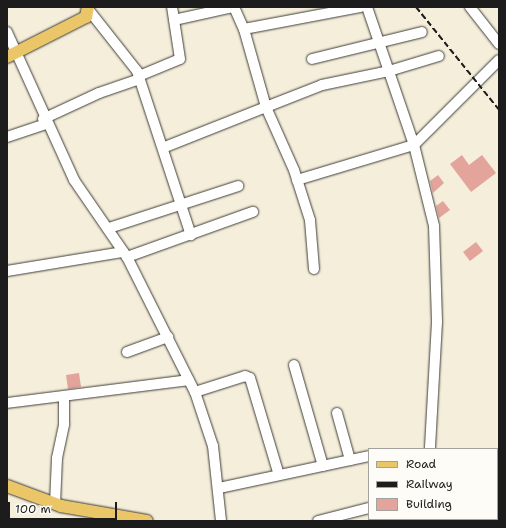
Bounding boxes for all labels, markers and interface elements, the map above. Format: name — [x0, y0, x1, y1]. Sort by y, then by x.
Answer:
legend — [368, 448, 498, 520]
text: Road — [406, 456, 436, 472]
text: Railway — [406, 476, 453, 492]
scale bar — [10, 494, 119, 520]
text: Building — [406, 496, 452, 512]
text: 100 m — [15, 501, 51, 517]

